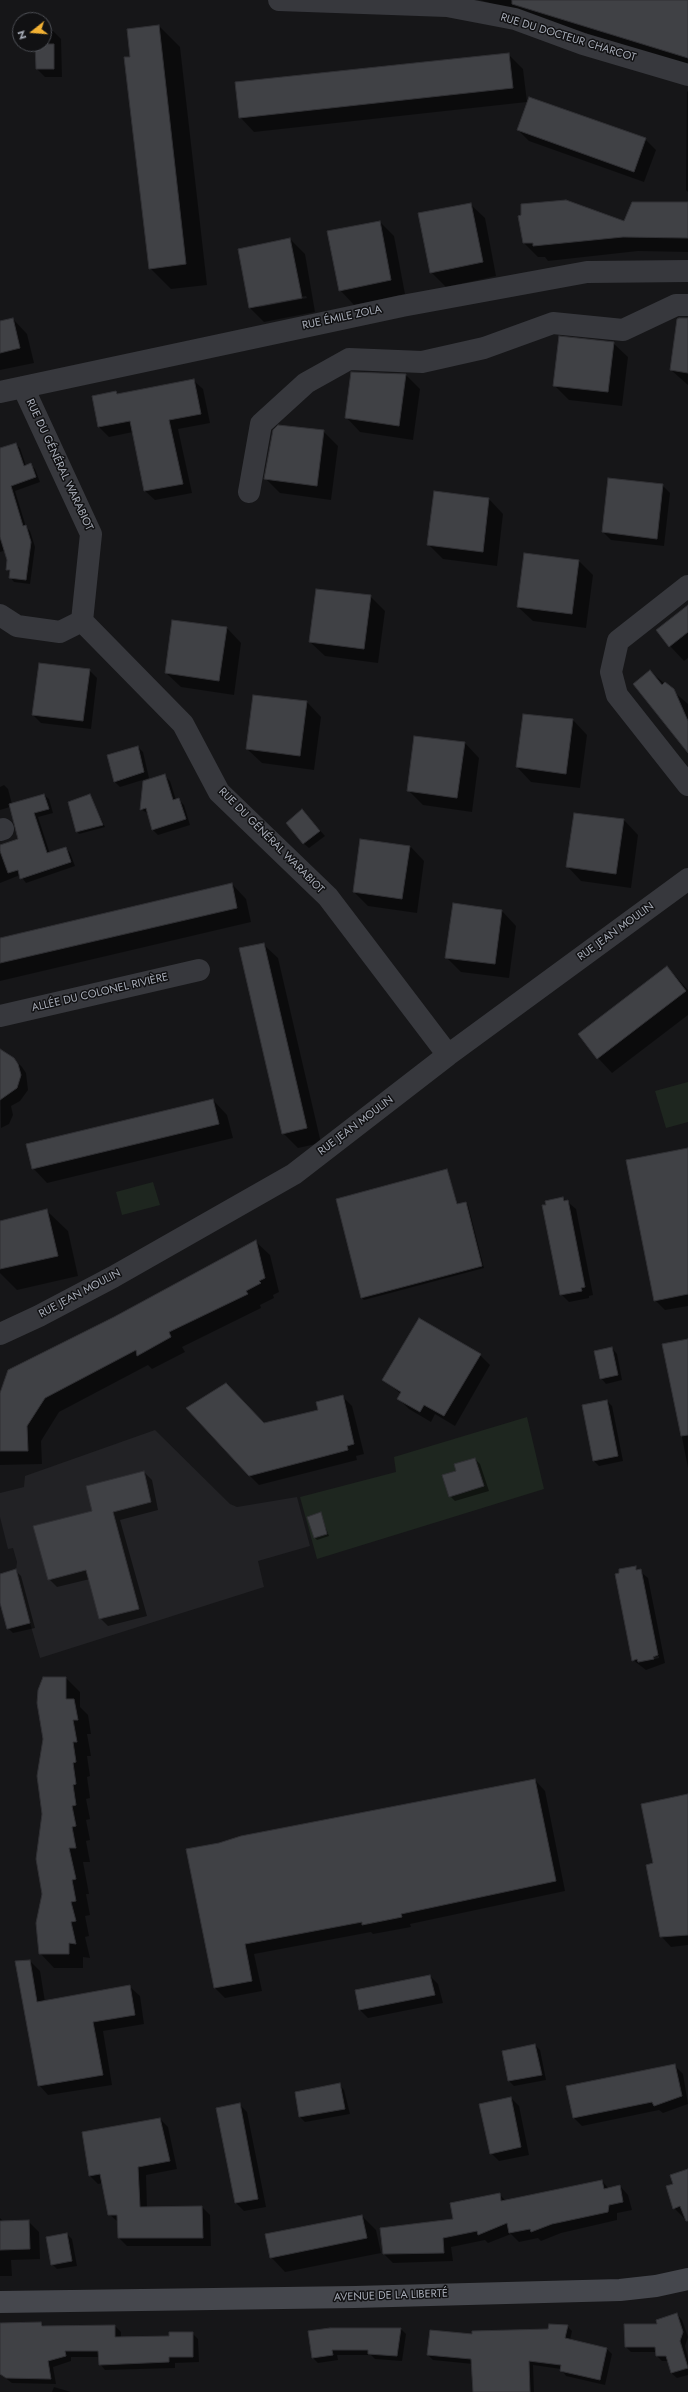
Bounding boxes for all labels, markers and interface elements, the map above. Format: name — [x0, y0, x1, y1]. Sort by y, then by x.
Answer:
street label: RUE DU DOCTEUR CHARCOT — [499, 11, 637, 65]
north arrow — [12, 12, 52, 52]
text: N — [13, 29, 30, 42]
street label: RUE ÉMILE ZOLA — [301, 303, 383, 333]
street label: RUE DU GÉNÉRAL WARABIOT — [23, 397, 95, 533]
street label: RUE DU GÉNÉRAL WARABIOT — [216, 786, 326, 896]
street label: RUE JEAN MOULIN — [575, 900, 657, 964]
street label: ALLÉE DU COLONEL RIVIÈRE — [30, 971, 170, 1015]
street label: RUE JEAN MOULIN — [316, 1093, 396, 1159]
street label: RUE JEAN MOULIN — [37, 1267, 123, 1321]
street label: AVENUE DE LA LIBERTÉ — [334, 2287, 448, 2305]

